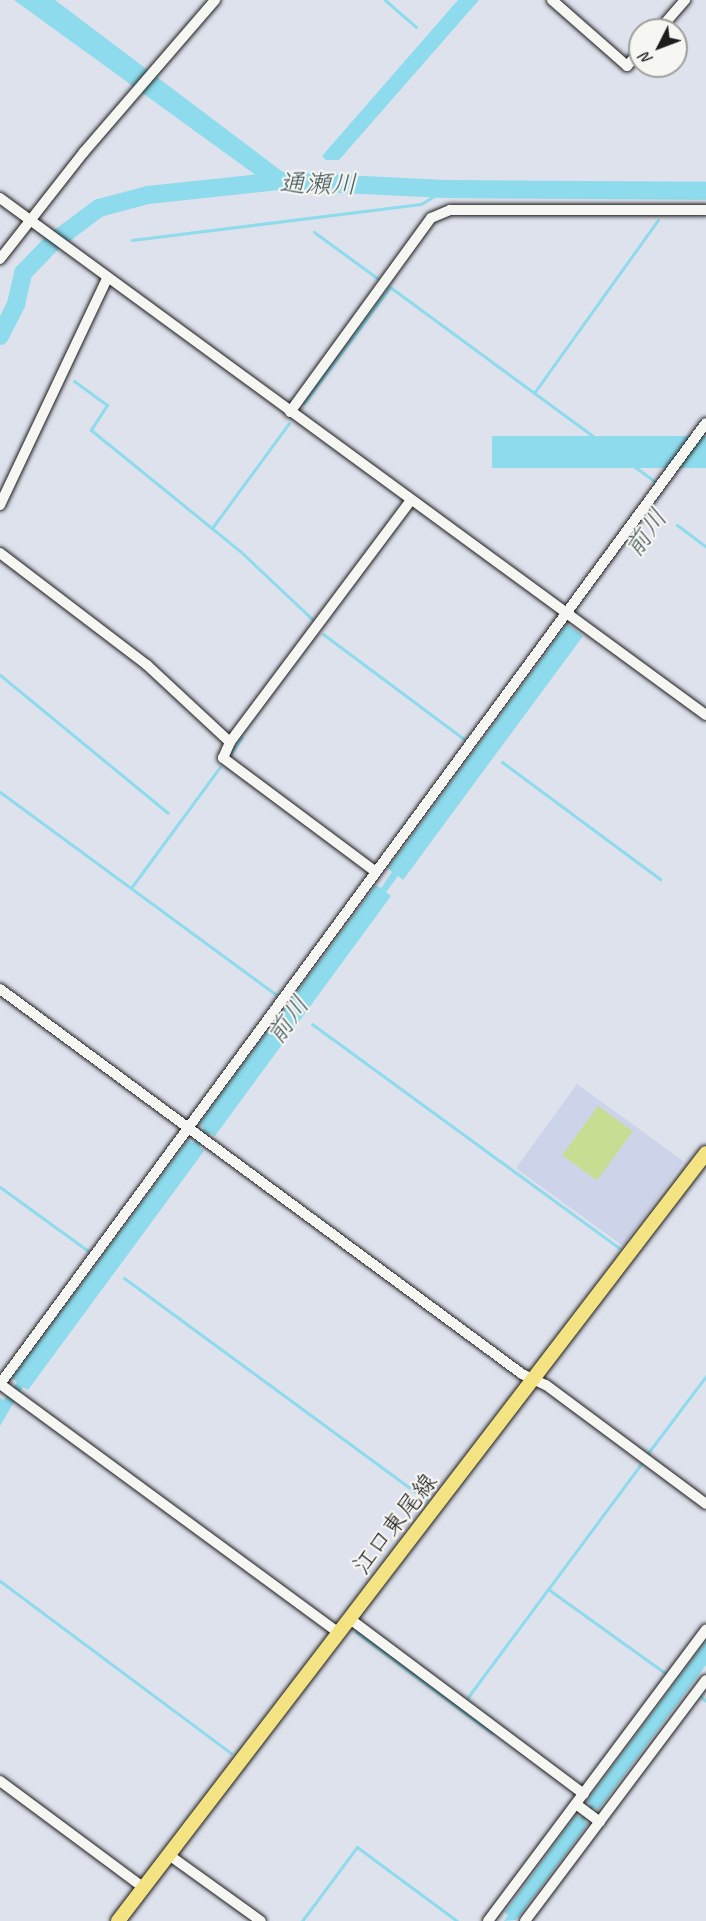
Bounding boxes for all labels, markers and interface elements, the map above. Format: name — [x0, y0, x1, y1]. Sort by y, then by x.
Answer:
north arrow — [628, 18, 688, 78]
text: N — [635, 48, 657, 69]
water label: 通瀬川 — [279, 168, 357, 200]
water label: 前川 — [618, 503, 674, 563]
water label: 前川 — [260, 990, 316, 1050]
street label: 江口東尾線 — [347, 1468, 443, 1580]

